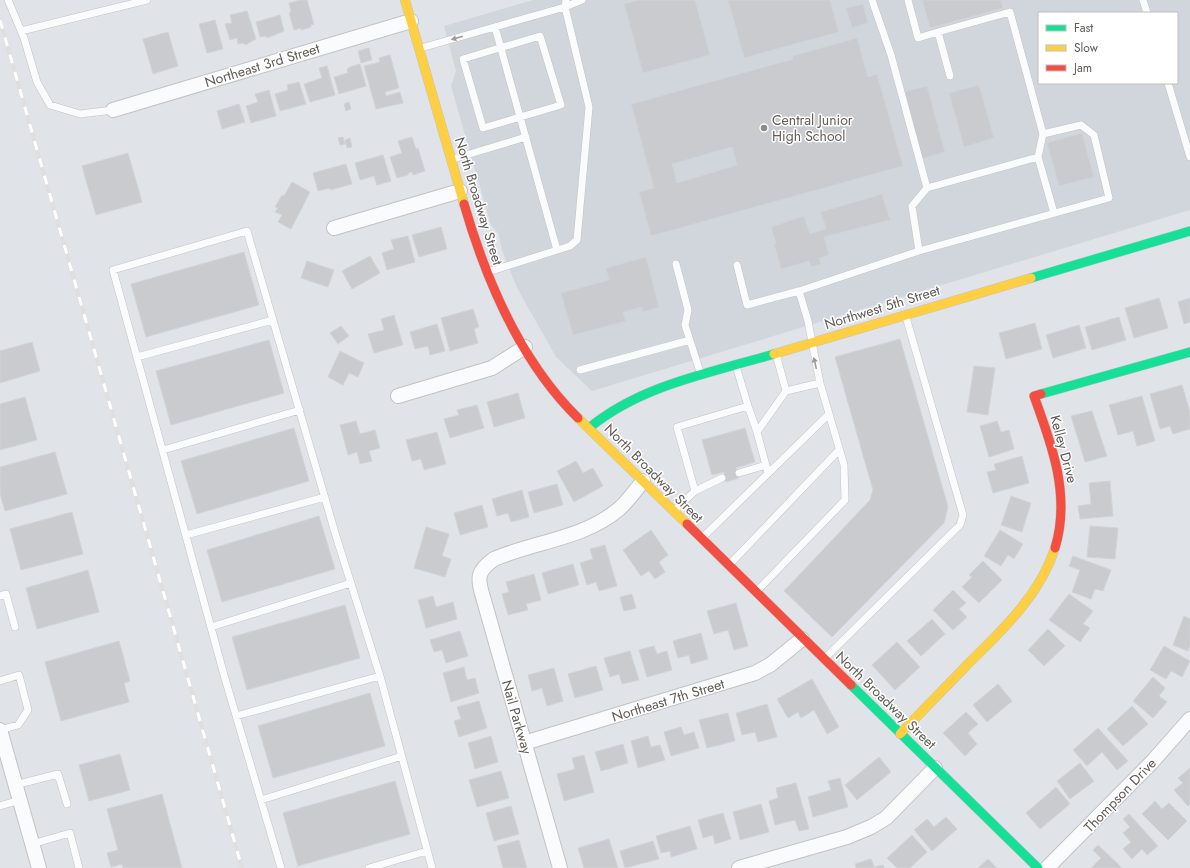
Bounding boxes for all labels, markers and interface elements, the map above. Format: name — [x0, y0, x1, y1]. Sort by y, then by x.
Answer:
legend — [1038, 12, 1178, 84]
text: Fast — [1074, 19, 1093, 37]
one-way arrow — [451, 35, 463, 41]
street label: Northeast 3rd Street — [202, 38, 323, 92]
text: Slow — [1074, 39, 1099, 57]
text: Jam — [1072, 59, 1092, 77]
place label: Central Junior High School — [772, 110, 853, 146]
marker: Central Junior High School — [759, 123, 769, 133]
street label: North Broadway Street — [450, 135, 508, 268]
street label: Northwest 5th Street — [822, 280, 943, 334]
one-way arrow — [812, 357, 818, 369]
street label: Kelley Drive — [1045, 413, 1083, 485]
street label: North Broadway Street — [600, 419, 709, 528]
street label: North Broadway Street — [831, 647, 941, 754]
street label: Northeast 7th Street — [609, 673, 727, 727]
street label: Nail Parkway — [497, 678, 537, 757]
street label: Thompson Drive — [1079, 753, 1161, 837]

